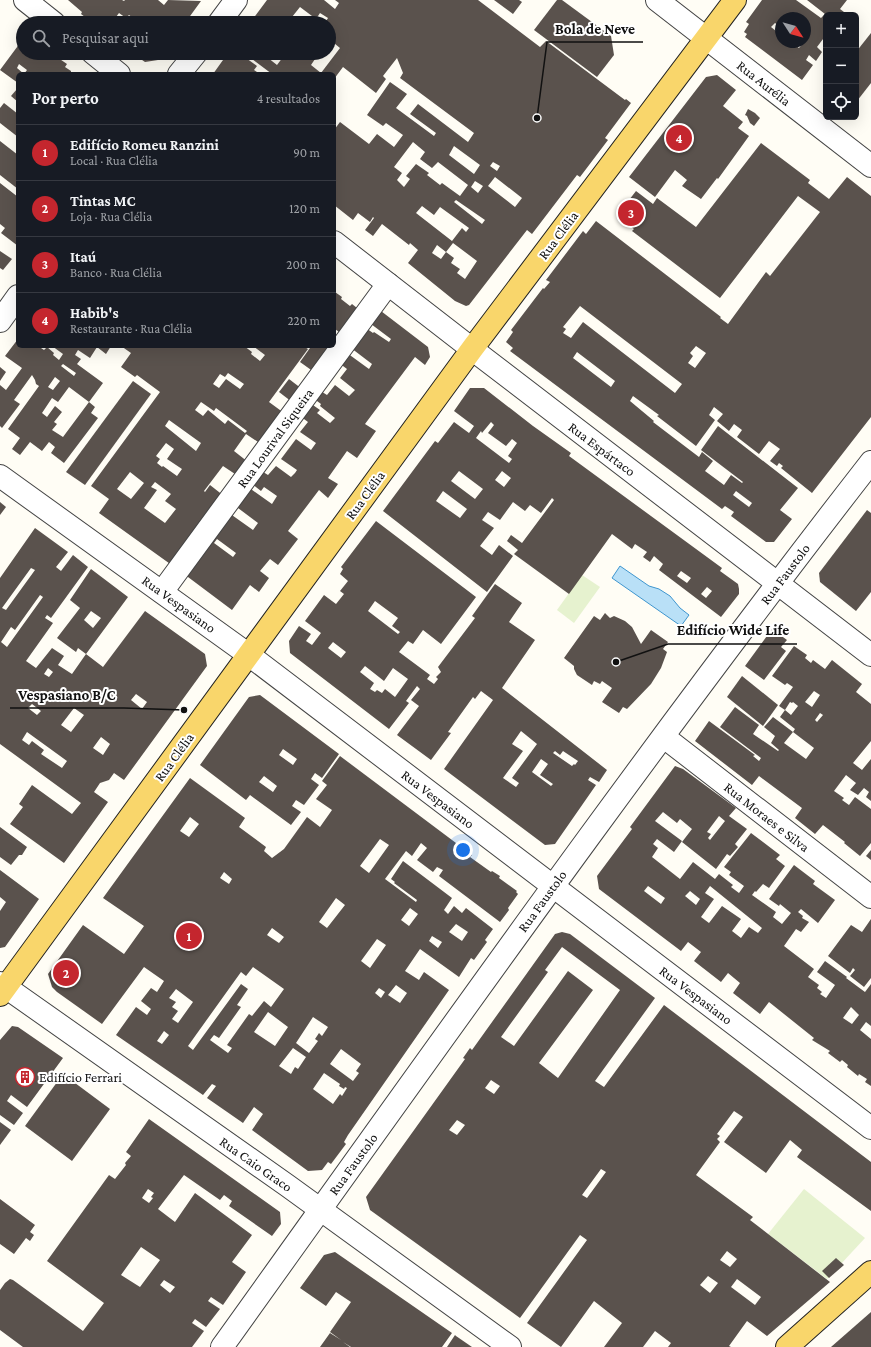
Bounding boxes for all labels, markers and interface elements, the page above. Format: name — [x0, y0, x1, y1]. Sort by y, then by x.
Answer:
north arrow — [775, 12, 811, 48]
map controls — [823, 12, 859, 120]
button: + — [823, 12, 859, 48]
callout: Bola de Neve — [547, 15, 643, 42]
search box — [16, 16, 336, 60]
text: Bola de Neve — [555, 21, 635, 37]
icon: search — [30, 27, 52, 49]
text: Pesquisar aqui — [62, 30, 149, 46]
button: − — [823, 48, 859, 84]
street label: Rua Aurélia — [734, 57, 795, 109]
button: locate — [823, 84, 859, 120]
text: Por perto — [32, 89, 99, 108]
text: 4 resultados — [257, 91, 320, 106]
pin: 4 — [666, 123, 692, 153]
text: Edifício Romeu Ranzini — [70, 137, 219, 153]
text: 1 — [43, 145, 47, 160]
text: 90 m — [293, 145, 320, 160]
text: Local · Rua Clélia — [70, 153, 158, 168]
text: Tintas MC — [70, 193, 136, 209]
pin: 3 — [618, 198, 644, 228]
text: 2 — [42, 201, 48, 216]
text: 120 m — [289, 201, 320, 216]
street label: Rua Clélia — [535, 207, 582, 262]
text: Loja · Rua Clélia — [70, 209, 152, 224]
text: Itaú — [70, 249, 96, 265]
text: 3 — [42, 257, 48, 272]
text: 200 m — [286, 257, 320, 272]
text: Banco · Rua Clélia — [70, 265, 162, 280]
text: Habib's — [70, 305, 119, 321]
text: 4 — [41, 313, 49, 328]
text: 220 m — [287, 313, 320, 328]
text: Restaurante · Rua Clélia — [70, 321, 192, 336]
street label: Rua Lourival Siqueira — [234, 385, 317, 491]
street label: Rua Espártaco — [565, 419, 639, 479]
street label: Rua Clélia — [342, 467, 388, 522]
street label: Rua Faustolo — [757, 540, 813, 608]
street label: Rua Vespasiano — [139, 572, 219, 636]
callout: Edifício Wide Life — [668, 617, 797, 644]
text: Edifício Wide Life — [677, 622, 789, 638]
callout: Vespasiano B/C — [10, 681, 124, 708]
text: Vespasiano B/C — [17, 687, 116, 703]
street label: Rua Clélia — [151, 729, 197, 784]
street label: Rua Vespasiano — [398, 766, 478, 832]
street label: Rua Moraes e Silva — [721, 779, 813, 856]
your location — [453, 840, 473, 860]
street label: Rua Faustolo — [514, 867, 570, 935]
pin: 1 — [176, 921, 202, 951]
pin: 2 — [53, 958, 79, 988]
street label: Rua Vespasiano — [656, 962, 736, 1028]
building icon: Edifício Ferrari — [14, 1066, 36, 1088]
place label: Edifício Ferrari — [39, 1069, 122, 1085]
street label: Rua Faustolo — [325, 1130, 381, 1198]
street label: Rua Caio Graco — [217, 1133, 295, 1195]

